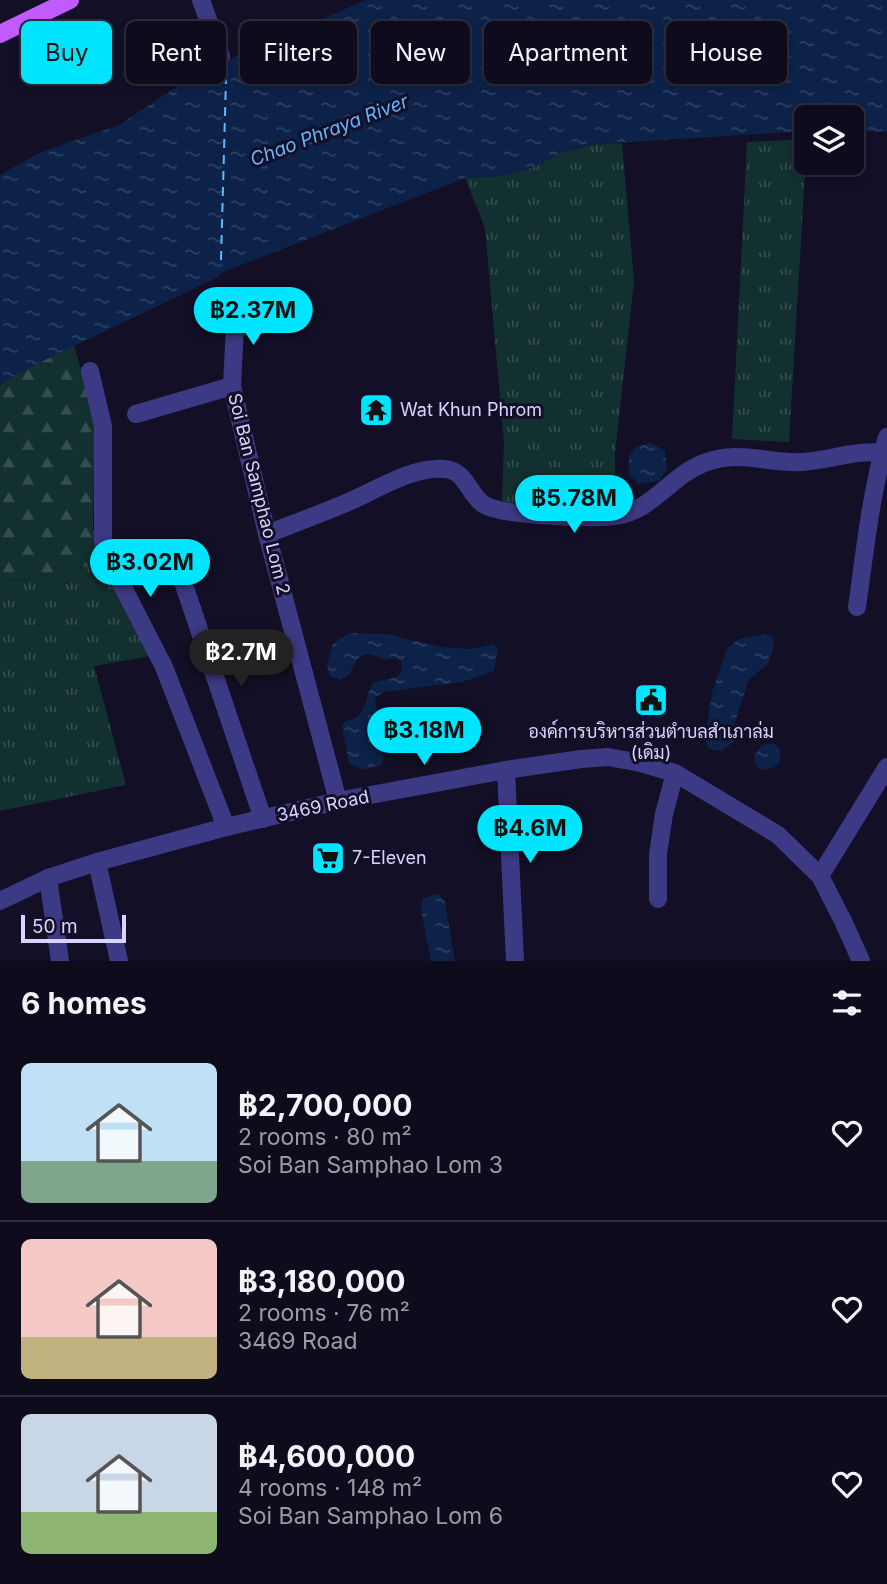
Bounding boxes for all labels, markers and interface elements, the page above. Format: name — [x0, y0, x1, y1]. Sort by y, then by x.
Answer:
chip: Buy — [21, 21, 112, 84]
chip: Rent — [126, 21, 226, 84]
chip: Filters — [240, 21, 357, 84]
chip: New — [371, 21, 470, 84]
chip: Apartment — [484, 21, 652, 84]
chip: House — [666, 21, 787, 84]
water label: Chao Phraya River — [247, 89, 412, 171]
map controls — [794, 105, 864, 175]
button: layers — [794, 105, 864, 175]
pin: ฿2.37M — [196, 288, 310, 347]
text: ฿2.37M — [210, 296, 296, 324]
street label: Soi Ban Samphao Lom 2 — [224, 391, 295, 597]
temple icon: Wat Khun Phrom — [357, 391, 395, 429]
place label: Wat Khun Phrom — [400, 399, 542, 420]
pin: ฿5.78M — [517, 476, 631, 535]
text: ฿5.78M — [531, 484, 617, 512]
pin: ฿3.02M — [93, 540, 207, 599]
text: ฿3.02M — [106, 548, 194, 576]
pin: ฿2.7M — [192, 630, 290, 689]
text: ฿2.7M — [205, 638, 277, 666]
public building icon: องค์การบริหารส่วนตำบลสำเภาล่ม (เดิม) — [632, 681, 670, 719]
pin: ฿3.18M — [367, 708, 481, 767]
text: ฿3.18M — [383, 716, 465, 744]
place label: องค์การบริหารส่วนตำบลสำเภาล่ม (เดิม) — [528, 719, 774, 763]
street label: 3469 Road — [275, 786, 371, 826]
pin: ฿4.6M — [481, 806, 579, 865]
text: ฿4.6M — [493, 814, 567, 842]
supermarket icon: 7-Eleven — [309, 839, 347, 877]
place label: 7-Eleven — [352, 847, 427, 868]
scale bar — [21, 912, 126, 944]
text: 50 m — [32, 915, 78, 938]
icon: filters — [828, 984, 866, 1022]
text: 6 homes — [21, 985, 147, 1021]
text: ฿2,700,000 — [238, 1087, 412, 1123]
icon: home — [77, 1091, 161, 1175]
icon: heart — [828, 1114, 866, 1152]
text: 2 rooms · 80 m² — [238, 1123, 412, 1151]
text: Soi Ban Samphao Lom 3 — [238, 1151, 503, 1179]
text: ฿3,180,000 — [238, 1263, 406, 1299]
icon: home — [77, 1267, 161, 1351]
icon: heart — [828, 1290, 866, 1328]
text: 2 rooms · 76 m² — [238, 1299, 410, 1327]
text: 3469 Road — [238, 1327, 358, 1355]
text: ฿4,600,000 — [238, 1438, 415, 1474]
icon: home — [77, 1442, 161, 1526]
icon: heart — [828, 1465, 866, 1503]
text: 4 rooms · 148 m² — [238, 1474, 422, 1502]
text: Soi Ban Samphao Lom 6 — [238, 1502, 503, 1530]

